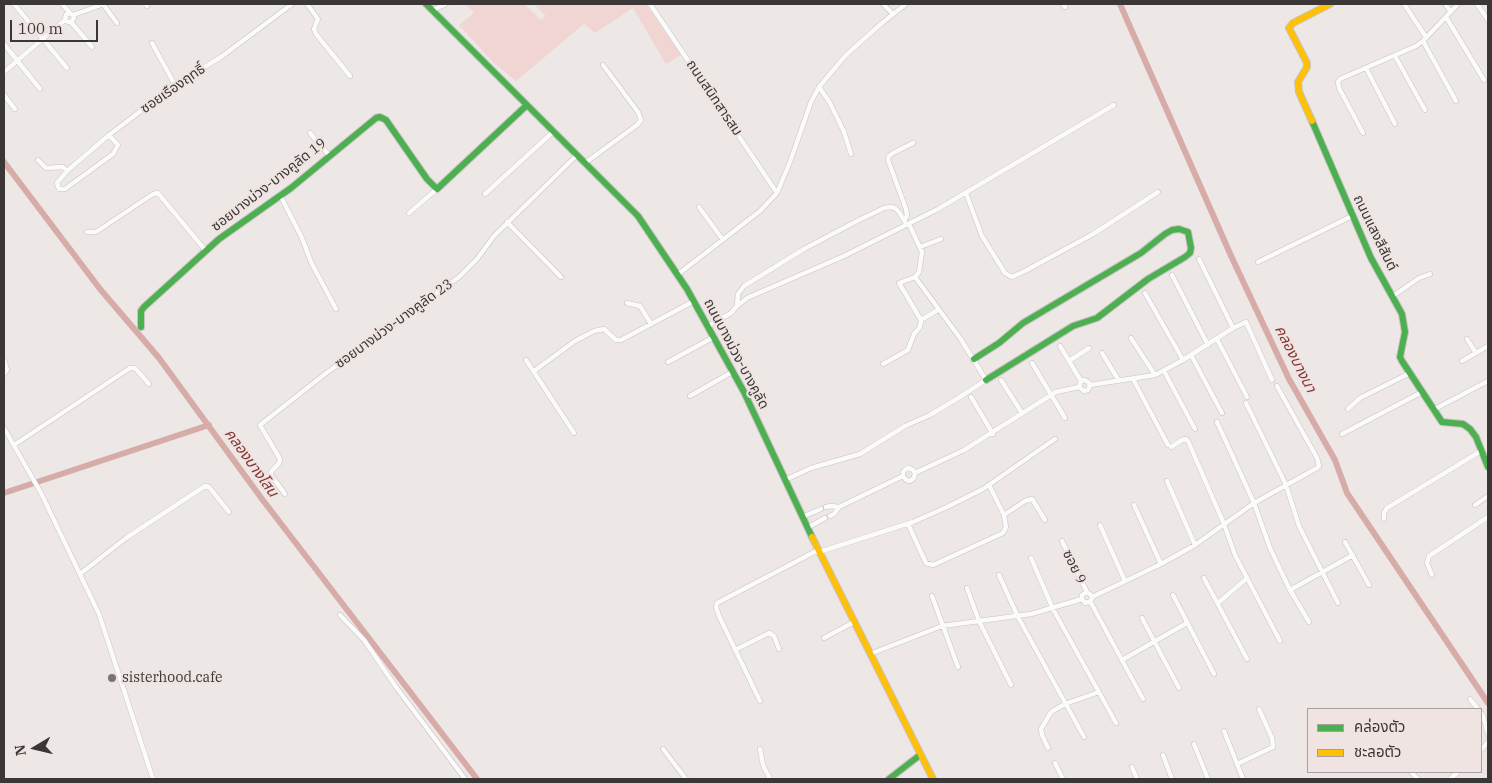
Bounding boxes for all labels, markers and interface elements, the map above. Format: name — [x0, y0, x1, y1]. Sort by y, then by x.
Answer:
scale bar — [12, 10, 100, 42]
text: 100 m — [18, 19, 63, 38]
street label: ถนนสนิทสารสม — [682, 57, 746, 139]
street label: ซอยเรืองฤทธิ์ — [137, 61, 209, 117]
street label: ซอยบางม่วง-บางคูลัด 19 — [208, 135, 330, 235]
street label: ถนนแสงสีสันต์ — [1349, 192, 1401, 274]
street label: ซอยบางม่วง-บางคูลัด 23 — [332, 276, 456, 372]
street label: ถนนบางม่วง-บางคูลัด — [700, 296, 772, 412]
water label: คลองบางนา — [1270, 322, 1320, 396]
water label: คลองบางโสน — [220, 425, 282, 501]
street label: ซอย 9 — [1059, 547, 1089, 587]
place label: sisterhood.cafe — [122, 670, 222, 686]
marker: sisterhood.cafe — [106, 672, 118, 684]
legend — [1307, 708, 1482, 773]
text: คล่องตัว — [1354, 717, 1405, 736]
north arrow — [10, 723, 60, 773]
text: ชะลอตัว — [1354, 742, 1401, 761]
text: N — [10, 743, 30, 757]

